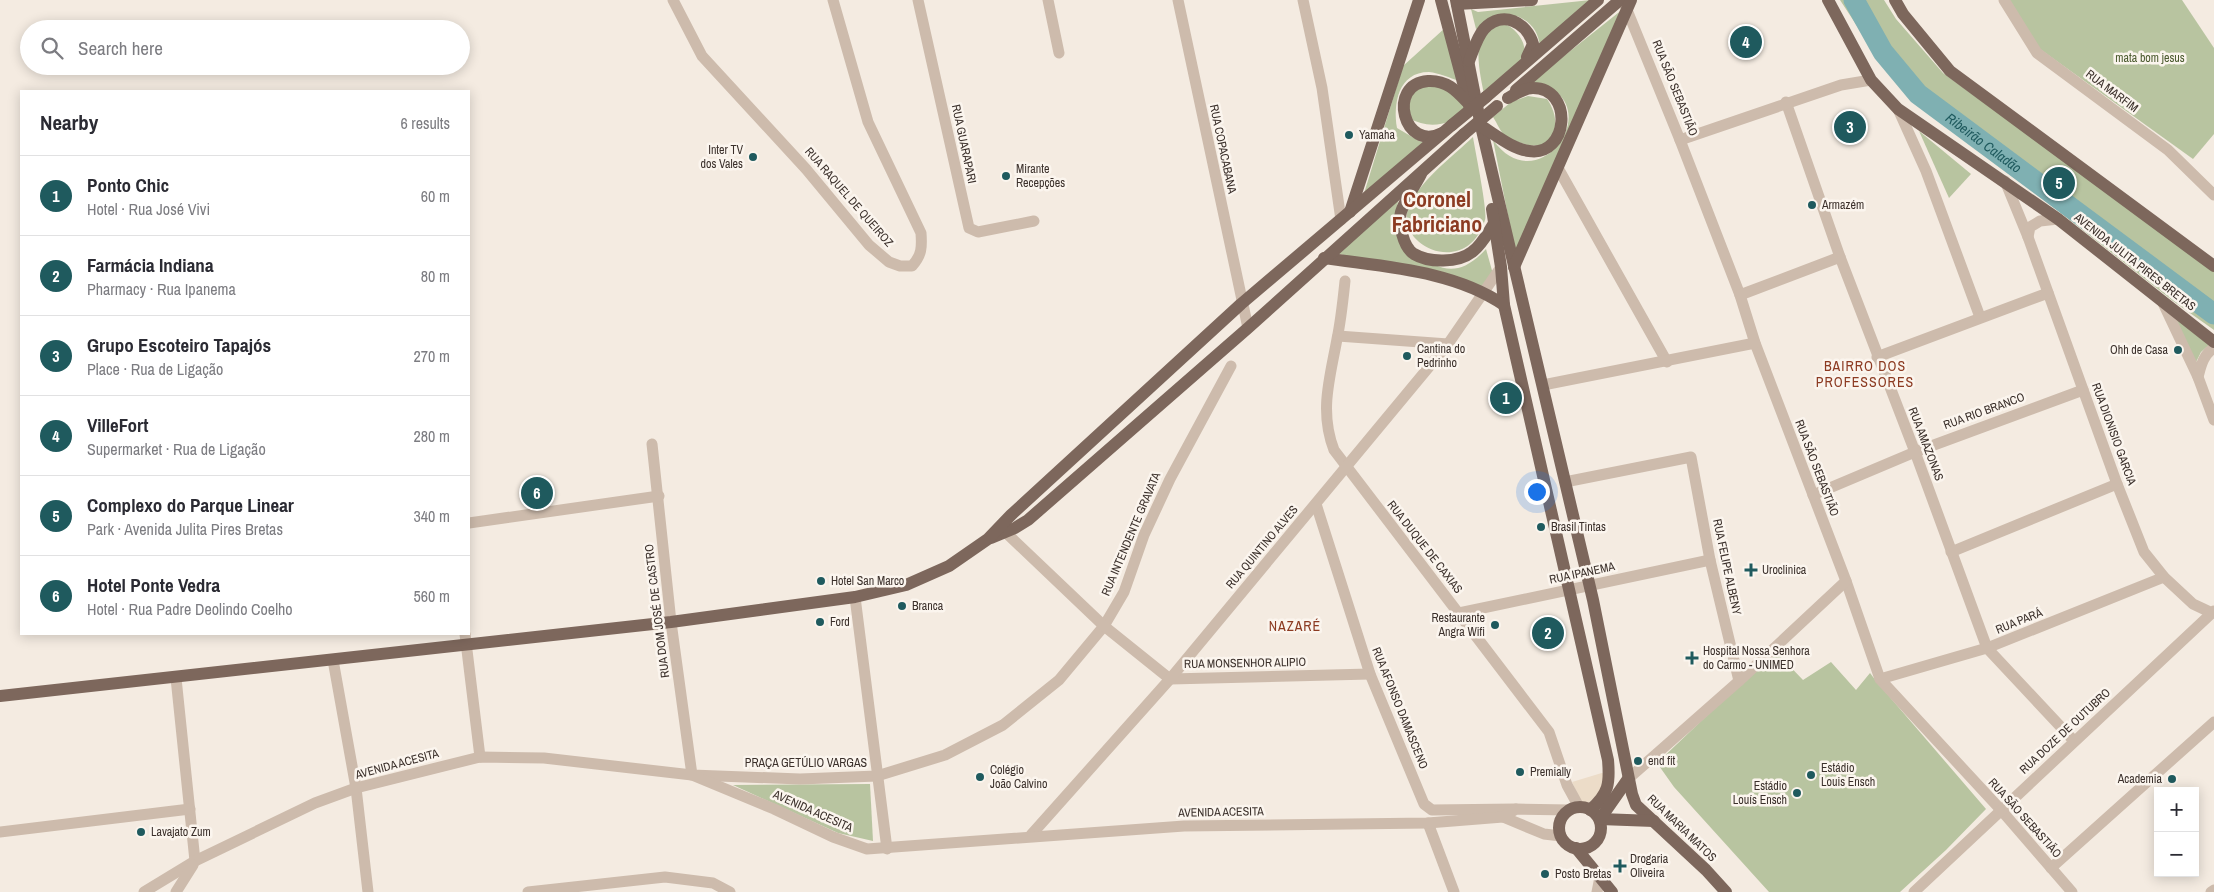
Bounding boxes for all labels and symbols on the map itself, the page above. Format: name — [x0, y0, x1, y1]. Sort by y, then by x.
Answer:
pin: 4 — [1730, 23, 1762, 61]
street label: RUA SÃO SEBASTIÃO — [1648, 38, 1702, 139]
park label: mata bom jesus — [2115, 50, 2185, 66]
street label: RUA MARFIM — [2083, 66, 2141, 116]
street label: RUA GUARAPARI — [948, 103, 980, 185]
street label: RUA COPACABANA — [1206, 103, 1240, 195]
pin: 3 — [1834, 108, 1866, 146]
water label: Ribeirão Caladão — [1942, 109, 2025, 177]
place label: Yamaha — [1359, 127, 1395, 143]
marker: Yamaha — [1343, 129, 1355, 141]
place label: Inter TV dos Vales — [701, 142, 743, 172]
street label: RUA RAQUEL DE QUEIROZ — [801, 144, 897, 250]
marker: Inter TV dos Vales — [747, 151, 759, 163]
place label: Mirante Recepções — [1016, 161, 1065, 191]
pin: 5 — [2043, 164, 2075, 202]
marker: Mirante Recepções — [1000, 170, 1012, 182]
district label: Coronel Fabriciano — [1392, 184, 1482, 239]
place label: Armazém — [1821, 197, 1864, 213]
marker: Armazém — [1806, 199, 1818, 211]
street label: AVENIDA JULITA PIRES BRETAS — [2070, 209, 2199, 315]
place label: Cantina do Pedrinho — [1417, 341, 1465, 371]
place label: Ohh de Casa — [2110, 342, 2169, 358]
marker: Ohh de Casa — [2172, 344, 2184, 356]
marker: Cantina do Pedrinho — [1401, 350, 1413, 362]
district label: BAIRRO DOS PROFESSORES — [1816, 357, 1914, 391]
pin: 1 — [1490, 379, 1522, 417]
street label: RUA DIONISIO GARCIA — [2088, 381, 2140, 488]
street label: RUA RIO BRANCO — [1941, 389, 2027, 433]
street label: RUA AMAZONAS — [1905, 405, 1948, 484]
street label: RUA SÃO SEBASTIÃO — [1791, 417, 1843, 519]
street label: RUA INTENDENTE GRAVATA — [1098, 469, 1164, 598]
pin: 6 — [521, 474, 553, 512]
your location — [1524, 479, 1550, 505]
street label: RUA DUQUE DE CAXIAS — [1384, 497, 1467, 597]
street label: RUA QUINTINO ALVES — [1222, 502, 1302, 592]
street label: RUA FELIPE ALBENY — [1709, 517, 1745, 617]
place label: Brasil Tintas — [1551, 519, 1606, 535]
marker: Brasil Tintas — [1535, 521, 1547, 533]
street label: RUA DOM JOSÉ DE CASTRO — [641, 543, 673, 679]
street label: RUA IPANEMA — [1548, 558, 1617, 588]
place label: Uroclinica — [1762, 562, 1807, 578]
marker: Uroclinica — [1744, 563, 1758, 577]
place label: Hotel San Marco — [831, 573, 904, 589]
marker: Hotel San Marco — [815, 575, 827, 587]
place label: Branca — [912, 598, 944, 614]
marker: Branca — [896, 600, 908, 612]
street label: RUA PARÁ — [1993, 604, 2045, 638]
place label: Restaurante Angra Wifi — [1431, 610, 1485, 640]
place label: Ford — [830, 614, 850, 630]
pin: 2 — [1532, 614, 1564, 652]
marker: Ford — [814, 616, 826, 628]
district label: NAZARÉ — [1269, 617, 1321, 635]
marker: Restaurante Angra Wifi — [1489, 619, 1501, 631]
place label: Hospital Nossa Senhora do Carmo - UNIMED — [1703, 643, 1810, 673]
street label: RUA AFONSO DAMASCENO — [1368, 645, 1432, 772]
marker: Hospital Nossa Senhora do Carmo - UNIMED — [1685, 651, 1699, 665]
street label: RUA MONSENHOR ALIPIO — [1184, 654, 1306, 672]
street label: RUA DOZE DE OUTUBRO — [2016, 684, 2114, 777]
street label: AVENIDA ACESITA — [353, 745, 441, 783]
place label: end fit — [1648, 753, 1676, 769]
street label: PRAÇA GETÚLIO VARGAS — [745, 755, 868, 771]
marker: end fit — [1632, 755, 1644, 767]
place label: Estádio Louis Ensch — [1821, 760, 1875, 790]
place label: Colégio João Calvino — [990, 762, 1047, 792]
place label: Premially — [1530, 764, 1571, 780]
marker: Premially — [1514, 766, 1526, 778]
marker: Estádio Louis Ensch — [1805, 769, 1817, 781]
marker: Colégio João Calvino — [974, 771, 986, 783]
place label: Academia — [2117, 771, 2163, 787]
marker: Academia — [2166, 773, 2178, 785]
street label: RUA SÃO SEBASTIÃO — [1985, 775, 2065, 862]
place label: Estádio Louís Ensch — [1733, 778, 1787, 808]
street label: AVENIDA ACESITA — [770, 786, 856, 836]
marker: Estádio Louís Ensch — [1791, 787, 1803, 799]
street label: RUA MARIA MATOS — [1644, 791, 1720, 865]
street label: AVENIDA ACESITA — [1177, 803, 1264, 821]
place label: Lavajato Zum — [151, 824, 211, 840]
marker: Lavajato Zum — [135, 826, 147, 838]
place label: Drogaria Oliveira — [1630, 851, 1669, 881]
marker: Drogaria Oliveira — [1614, 860, 1626, 872]
place label: Posto Bretas — [1555, 866, 1611, 882]
marker: Posto Bretas — [1539, 868, 1551, 880]

